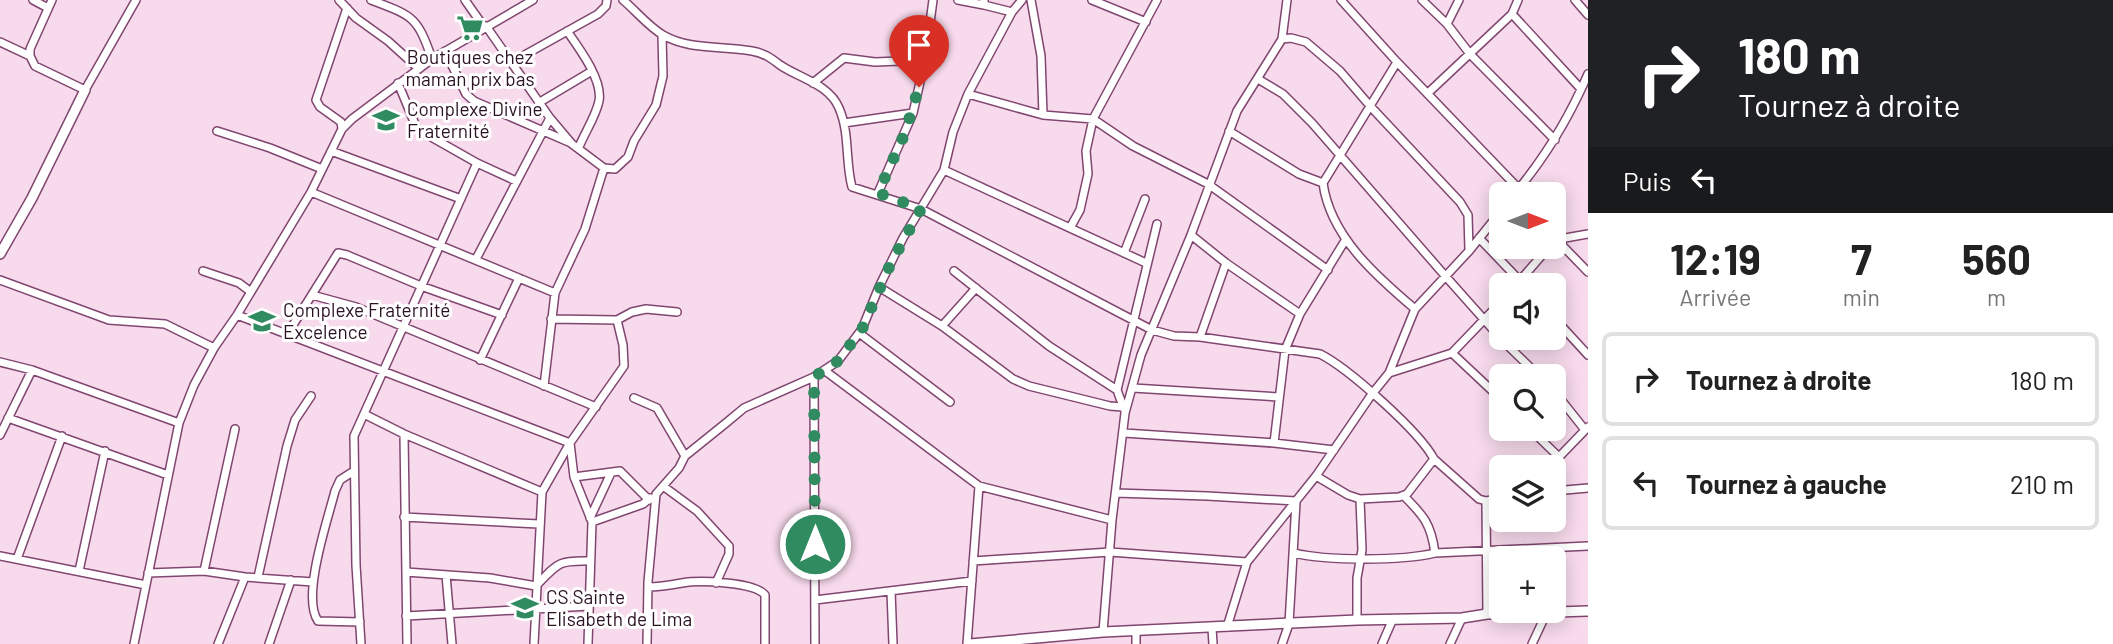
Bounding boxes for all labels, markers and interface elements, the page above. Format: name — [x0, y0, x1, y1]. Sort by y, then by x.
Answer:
supermarket icon: Boutiques chez maman prix bas — [455, 13, 485, 43]
pin — [889, 15, 949, 87]
text: 180 m — [1738, 25, 1861, 84]
icon: arrive — [900, 26, 938, 64]
icon: right — [1623, 28, 1714, 119]
place label: Boutiques chez maman prix bas — [405, 45, 535, 90]
text: Tournez à droite — [1738, 85, 1960, 123]
place label: Complexe Divine Fraternité — [407, 97, 543, 142]
school or university icon: Complexe Divine Fraternité — [371, 105, 401, 135]
icon: left — [1685, 161, 1723, 199]
text: Puis — [1623, 165, 1671, 196]
north arrow — [1489, 182, 1566, 259]
map controls — [1489, 182, 1566, 623]
text: 12:19 — [1670, 233, 1761, 283]
text: 7 — [1851, 233, 1872, 283]
text: 560 — [1962, 233, 2031, 283]
button: sound — [1489, 273, 1566, 350]
text: Arrivée — [1680, 283, 1751, 311]
text: min — [1843, 283, 1880, 311]
text: m — [1987, 283, 2006, 311]
place label: Complexe Fraternité Excelence — [283, 298, 451, 343]
school or university icon: Complexe Fraternité Excelence — [247, 306, 277, 336]
icon: right — [1627, 360, 1665, 398]
button: search — [1489, 364, 1566, 441]
text: Tournez à droite — [1686, 364, 1871, 395]
text: 180 m — [2010, 364, 2074, 395]
button: layers — [1489, 455, 1566, 532]
icon: left — [1627, 464, 1665, 502]
text: Tournez à gauche — [1686, 468, 1887, 499]
text: 210 m — [2010, 468, 2074, 499]
position arrow — [778, 507, 852, 581]
button: + — [1489, 546, 1566, 623]
place label: CS Sainte Elisabeth de Lima — [546, 585, 692, 630]
school or university icon: CS Sainte Elisabeth de Lima — [510, 593, 540, 623]

